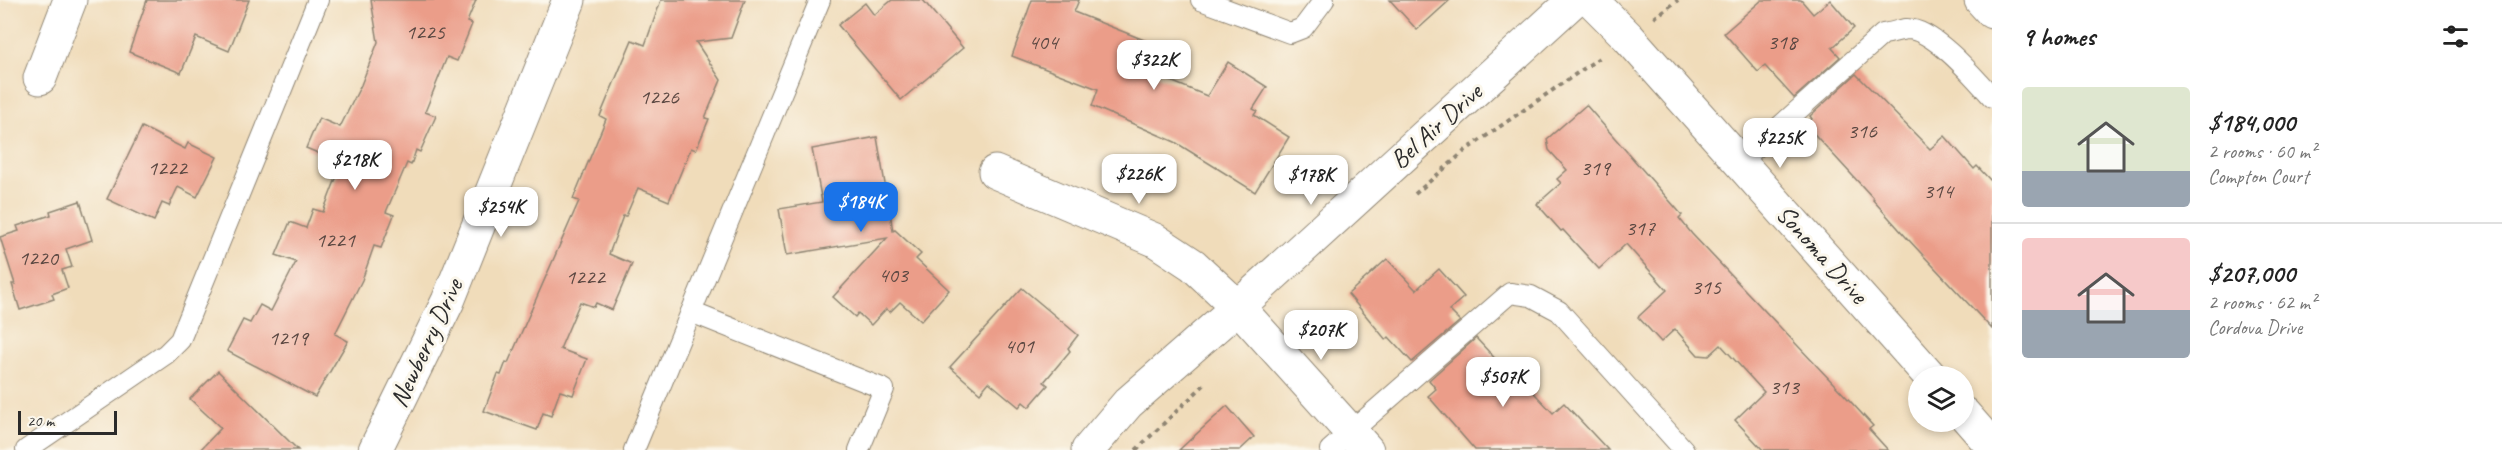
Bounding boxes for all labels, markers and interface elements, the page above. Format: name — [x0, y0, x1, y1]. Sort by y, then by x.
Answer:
house number: 1225 — [405, 18, 446, 46]
text: 9 homes — [2022, 20, 2095, 53]
icon: filters — [2439, 20, 2472, 53]
house number: 404 — [1028, 28, 1060, 56]
house number: 318 — [1767, 28, 1799, 56]
pin: $322K — [1112, 40, 1196, 91]
text: $322K — [1131, 47, 1177, 72]
street label: Bel Air Drive — [1383, 74, 1491, 176]
house number: 1226 — [639, 83, 680, 111]
text: $184,000 — [2208, 106, 2295, 139]
icon: home — [2070, 111, 2142, 183]
house number: 316 — [1847, 117, 1878, 145]
pin: $225K — [1738, 118, 1822, 169]
text: $225K — [1757, 125, 1803, 150]
text: 2 rooms · 60 m² — [2208, 139, 2316, 164]
pin: $218K — [313, 140, 397, 191]
text: $218K — [332, 147, 378, 172]
house number: 1222 — [147, 154, 189, 182]
pin: $226K — [1097, 154, 1181, 205]
house number: 319 — [1580, 154, 1612, 182]
pin: $178K — [1269, 155, 1353, 206]
text: $226K — [1116, 161, 1162, 186]
text: $178K — [1288, 162, 1334, 187]
text: Compton Court — [2208, 164, 2309, 189]
house number: 314 — [1923, 177, 1955, 205]
pin: $184K — [819, 182, 903, 233]
pin: $254K — [459, 187, 543, 238]
text: $184K — [838, 189, 884, 214]
text: $254K — [478, 194, 524, 219]
street label: Sonoma Drive — [1769, 198, 1876, 311]
house number: 317 — [1625, 214, 1656, 242]
house number: 1221 — [315, 226, 356, 254]
house number: 1220 — [18, 244, 60, 272]
text: $207,000 — [2208, 257, 2295, 290]
house number: 403 — [878, 261, 910, 289]
icon: home — [2070, 262, 2142, 334]
house number: 1222 — [565, 263, 607, 291]
street label: Newberry Drive — [382, 272, 471, 412]
house number: 315 — [1691, 273, 1722, 301]
text: 2 rooms · 62 m² — [2208, 290, 2316, 315]
pin: $207K — [1279, 310, 1363, 361]
text: Cordova Drive — [2208, 315, 2302, 340]
text: $207K — [1298, 317, 1344, 342]
house number: 1219 — [268, 324, 310, 352]
house number: 401 — [1004, 332, 1035, 360]
pin: $507K — [1461, 357, 1545, 408]
text: $507K — [1480, 364, 1526, 389]
map controls — [1908, 366, 1974, 432]
button: layers — [1908, 366, 1974, 432]
house number: 313 — [1769, 373, 1801, 401]
scale bar — [18, 408, 117, 436]
text: 20 m — [27, 411, 54, 431]

